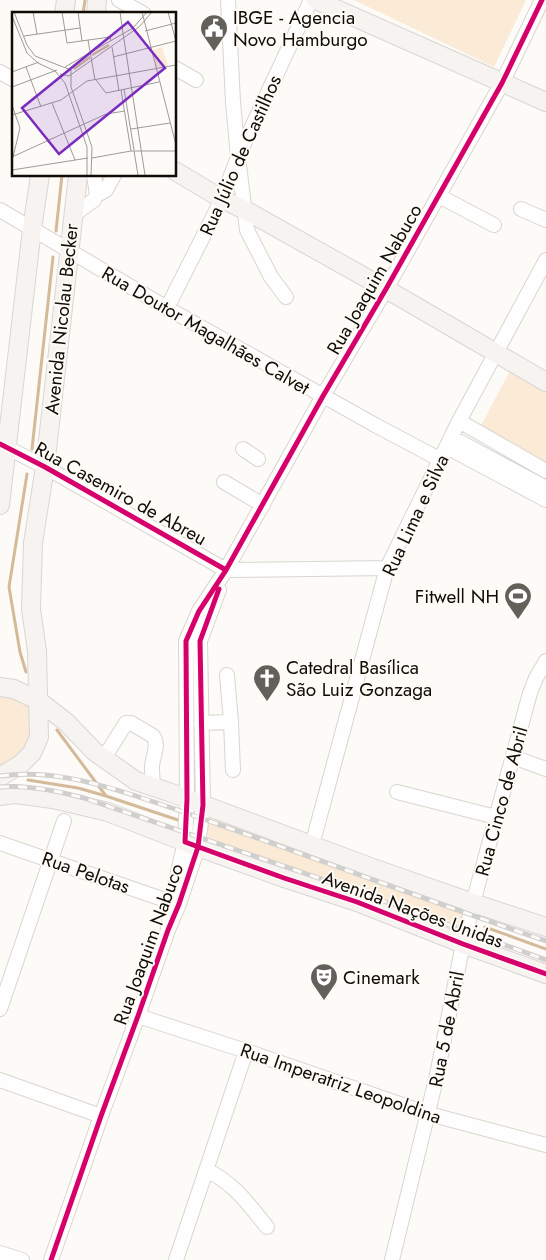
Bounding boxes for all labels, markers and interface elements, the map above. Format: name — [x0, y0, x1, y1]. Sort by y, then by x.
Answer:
place label: IBGE - Agencia Novo Hamburgo — [233, 4, 368, 53]
inset map — [12, 12, 176, 176]
public building icon: IBGE - Agencia Novo Hamburgo — [199, 13, 229, 52]
street label: Rua Júlio de Castilhos — [193, 70, 288, 240]
street label: Rua Joaquim Nabuco — [320, 199, 429, 360]
street label: Avenida Nicolau Becker — [38, 222, 85, 416]
street label: Rua Doutor Magalhães Calvet — [97, 260, 315, 401]
street label: Rua Casemiro de Abreu — [30, 435, 212, 552]
street label: Rua Lima e Silva — [375, 450, 455, 580]
sports icon: Fitwell NH — [503, 581, 533, 620]
place label: Fitwell NH — [415, 583, 499, 610]
place label: Catedral Basílica São Luiz Gonzaga — [286, 654, 432, 703]
church icon: Catedral Basílica São Luiz Gonzaga — [252, 663, 282, 702]
street label: Rua Cinco de Abril — [469, 723, 534, 879]
street label: Rua Pelotas — [38, 845, 134, 900]
street label: Rua Joaquim Nabuco — [107, 860, 190, 1029]
street label: Avenida Nações Unidas — [319, 864, 507, 955]
theatre icon: Cinemark — [309, 962, 339, 1001]
place label: Cinemark — [343, 964, 420, 991]
street label: Rua 5 de Abril — [422, 969, 471, 1089]
street label: Rua Imperatriz Leopoldina — [237, 1036, 445, 1131]

